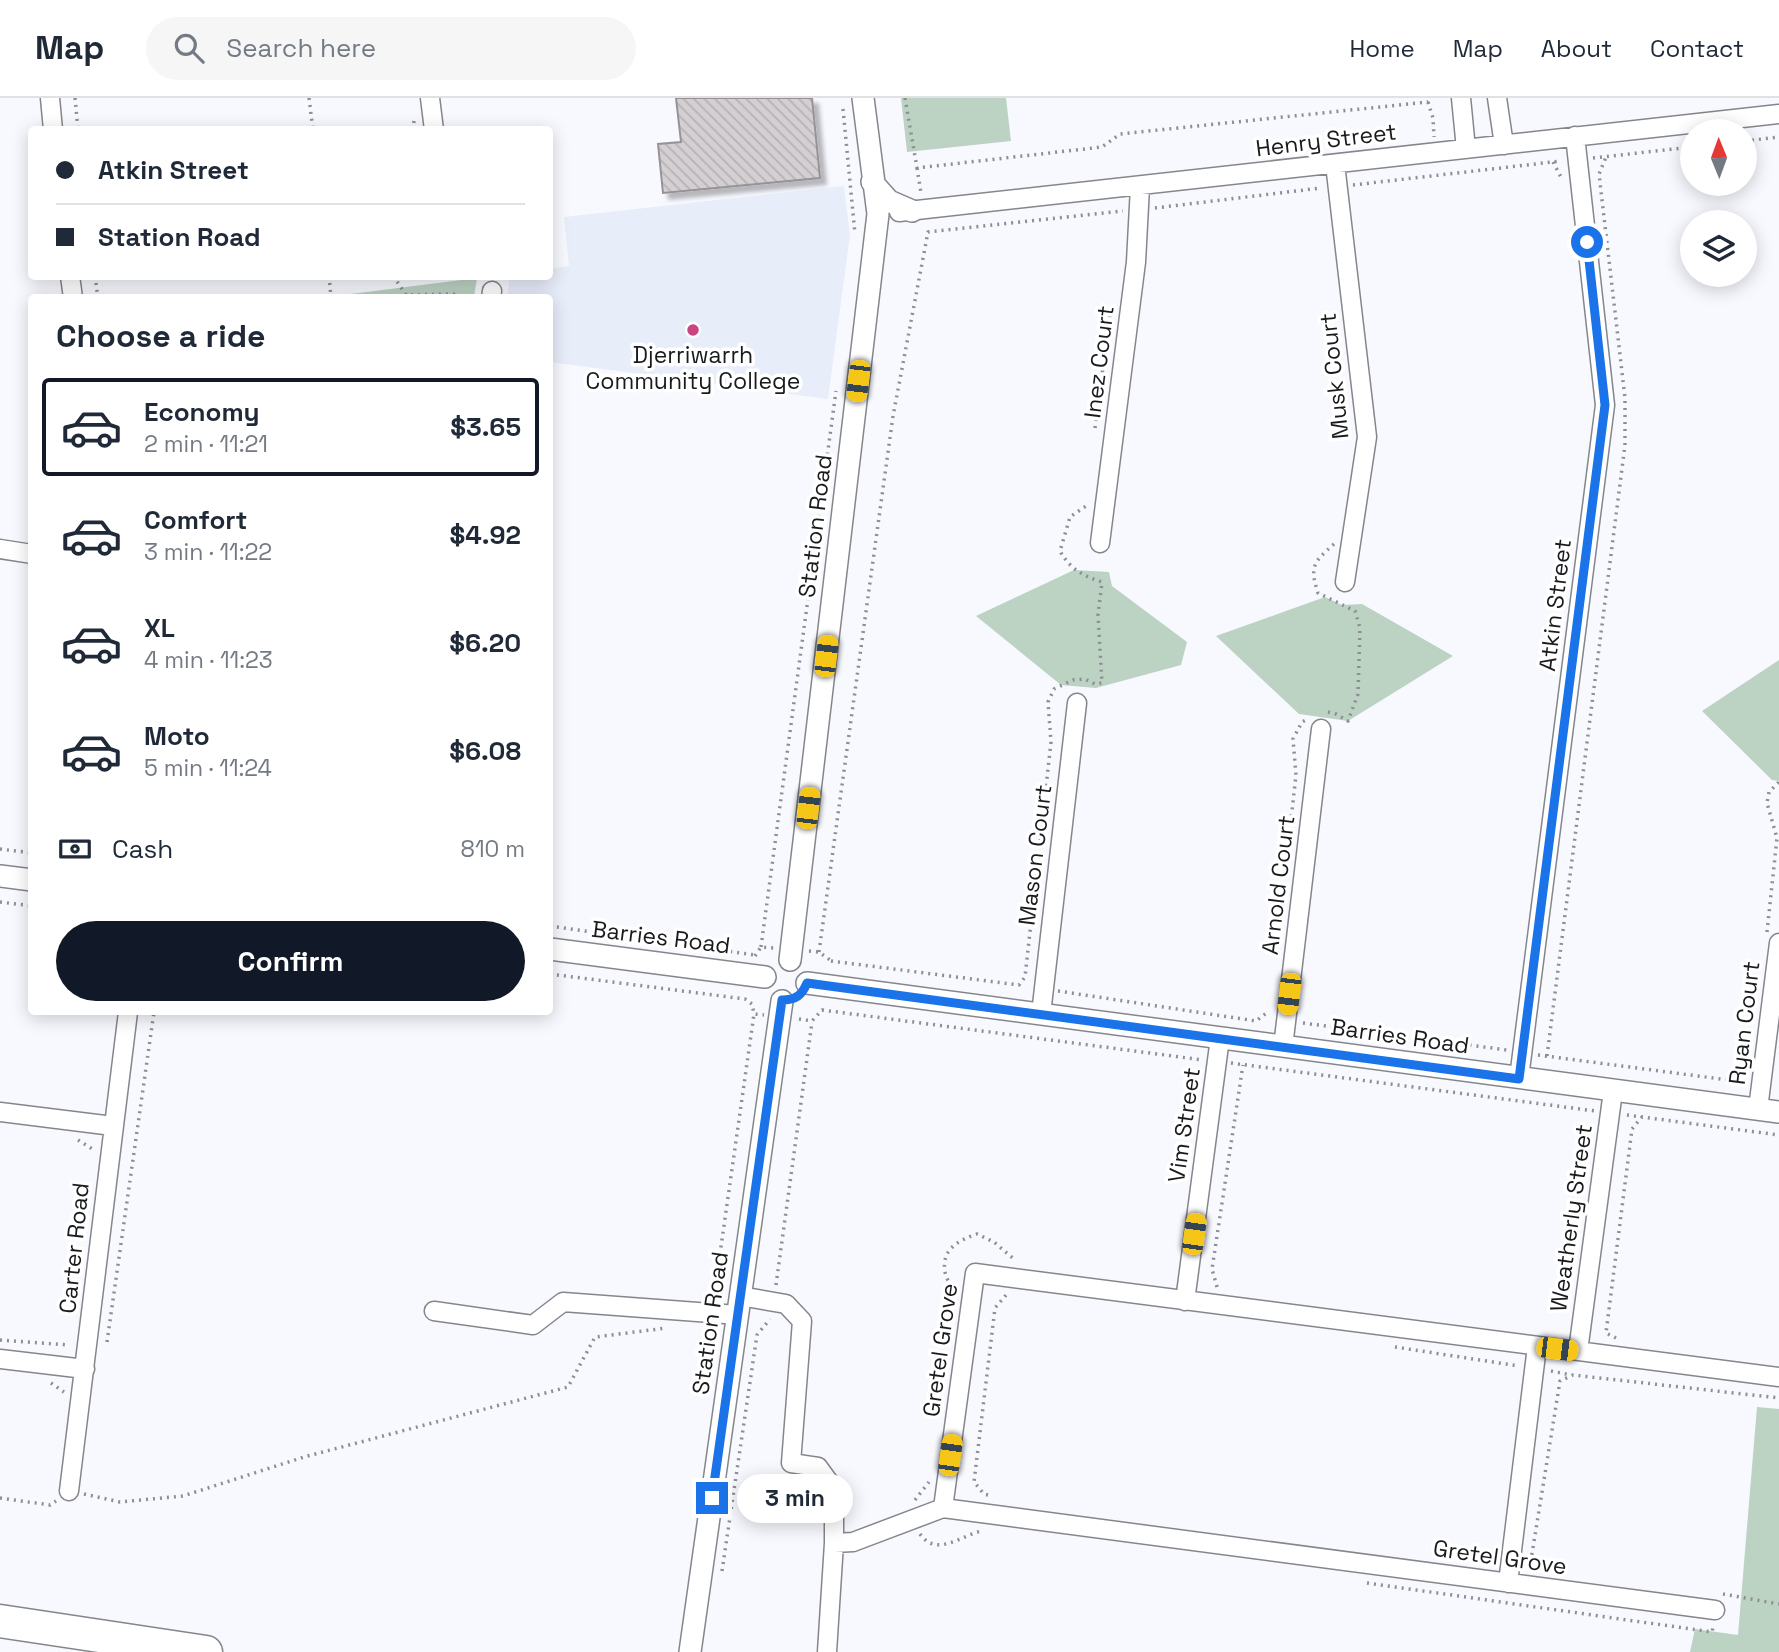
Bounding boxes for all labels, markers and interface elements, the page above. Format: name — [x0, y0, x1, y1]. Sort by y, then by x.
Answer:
search box — [146, 17, 636, 80]
text: Map — [35, 27, 104, 69]
icon: search — [170, 29, 208, 67]
text: Search here — [226, 31, 376, 65]
text: Home — [1349, 33, 1415, 64]
text: Map — [1453, 33, 1503, 64]
text: About — [1541, 33, 1612, 64]
text: Contact — [1650, 33, 1744, 64]
street label: Henry Street — [1254, 116, 1398, 164]
north arrow — [1680, 119, 1757, 196]
map controls — [1680, 119, 1757, 287]
text: Atkin Street — [98, 153, 249, 187]
button: layers — [1680, 210, 1757, 287]
text: Station Road — [98, 220, 261, 254]
route start — [1571, 226, 1603, 258]
street label: Inez Court — [1077, 304, 1121, 420]
street label: Musk Court — [1312, 311, 1356, 441]
text: Choose a ride — [56, 316, 266, 356]
marker: Djerriwarrh Community College — [685, 322, 701, 338]
place label: Djerriwarrh Community College — [586, 340, 800, 396]
car — [846, 359, 871, 403]
text: Economy — [144, 395, 260, 429]
icon: car — [60, 396, 123, 459]
text: $3.65 — [450, 410, 521, 444]
text: 2 min · 11:21 — [144, 429, 268, 459]
street label: Station Road — [791, 453, 839, 599]
text: Comfort — [144, 503, 247, 537]
icon: car — [60, 504, 123, 567]
text: $4.92 — [449, 518, 521, 552]
text: 3 min · 11:22 — [144, 537, 272, 567]
street label: Atkin Street — [1532, 537, 1578, 673]
text: XL — [144, 611, 175, 645]
icon: car — [60, 612, 123, 675]
text: $6.20 — [449, 626, 521, 660]
car — [814, 634, 839, 678]
text: 4 min · 11:23 — [144, 645, 273, 675]
text: Moto — [144, 719, 210, 753]
icon: car — [60, 720, 123, 783]
text: $6.08 — [449, 734, 521, 768]
text: 5 min · 11:24 — [144, 753, 272, 783]
street label: Mason Court — [1011, 783, 1059, 927]
car — [796, 786, 821, 830]
street label: Arnold Court — [1255, 814, 1301, 956]
icon: cash — [56, 830, 94, 868]
text: Cash — [112, 832, 173, 866]
text: 810 m — [461, 834, 525, 864]
street label: Barries Road — [590, 914, 732, 960]
button: Confirm — [56, 921, 525, 1001]
street label: Ryan Court — [1722, 960, 1766, 1086]
car — [1277, 972, 1302, 1016]
street label: Barries Road — [1329, 1011, 1471, 1061]
street label: Vim Street — [1161, 1066, 1207, 1184]
street label: Weatherly Street — [1543, 1122, 1599, 1314]
street label: Carter Road — [52, 1181, 96, 1315]
car — [1181, 1212, 1208, 1256]
street label: Station Road — [685, 1250, 735, 1396]
street label: Gretel Grove — [916, 1281, 964, 1419]
car — [1535, 1336, 1580, 1362]
car — [937, 1433, 964, 1477]
callout: 3 min — [736, 1474, 852, 1522]
route end — [696, 1482, 728, 1514]
text: 3 min — [765, 1483, 825, 1513]
street label: Gretel Grove — [1431, 1533, 1569, 1581]

